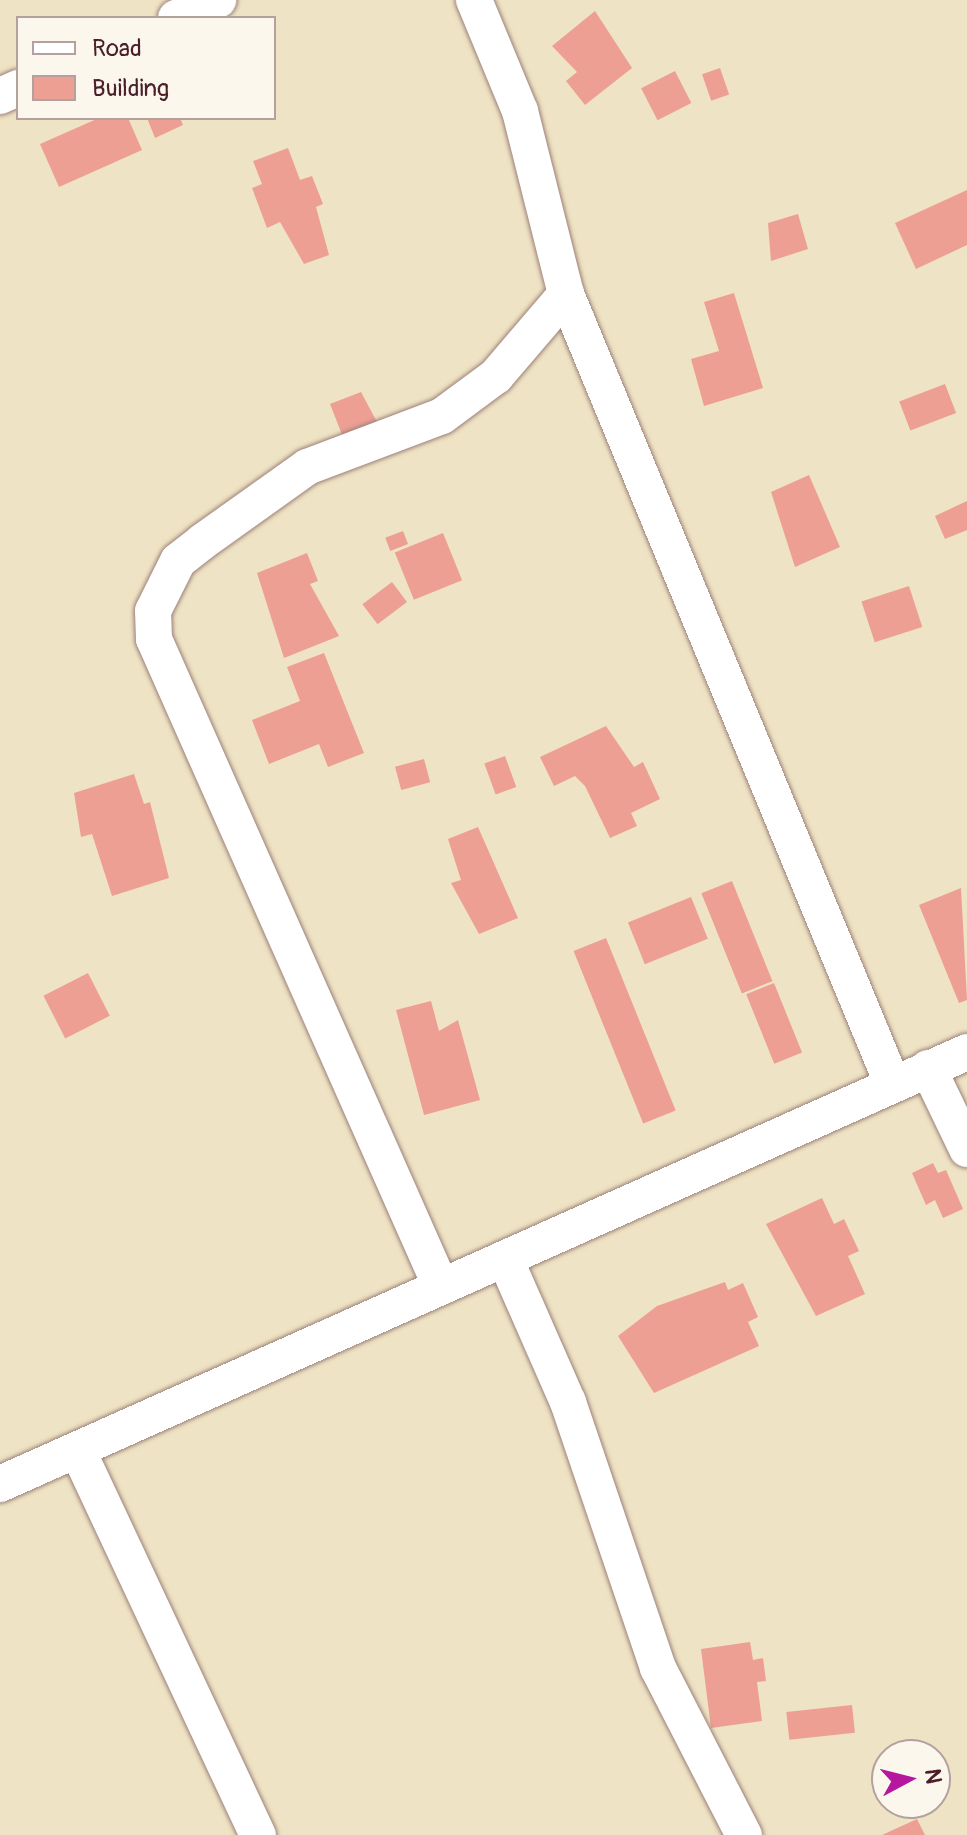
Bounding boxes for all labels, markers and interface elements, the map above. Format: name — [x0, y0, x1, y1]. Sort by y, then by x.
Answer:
legend — [16, 16, 276, 120]
text: Road — [92, 34, 142, 63]
text: Building — [92, 74, 169, 103]
north arrow — [871, 1739, 951, 1819]
text: N — [918, 1767, 948, 1785]

